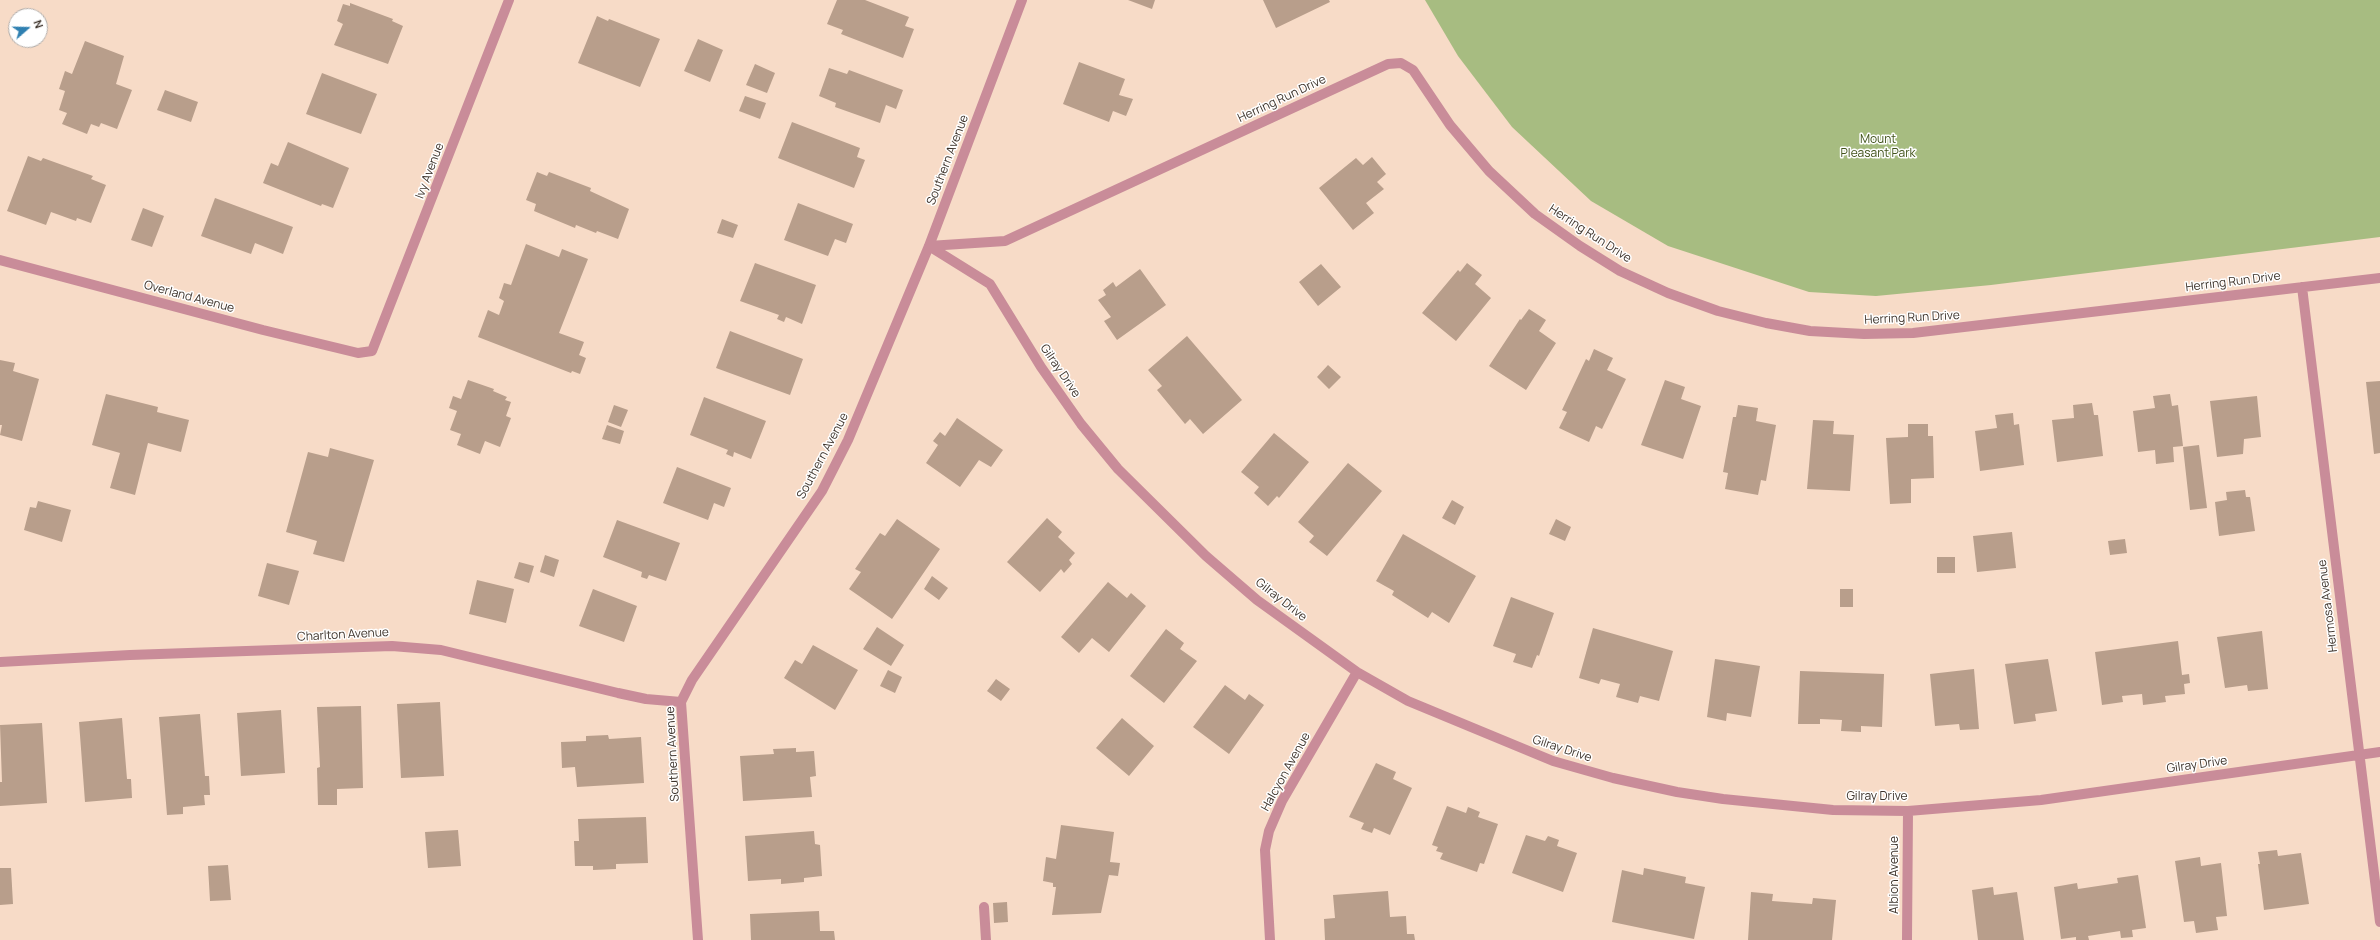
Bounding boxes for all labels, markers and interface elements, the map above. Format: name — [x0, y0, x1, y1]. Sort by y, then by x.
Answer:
north arrow — [8, 8, 48, 48]
text: N — [30, 18, 47, 30]
street label: Herring Run Drive — [1236, 72, 1328, 126]
street label: Southern Avenue — [924, 113, 972, 207]
park label: Mount Pleasant Park — [1841, 133, 1915, 161]
street label: Ivy Avenue — [413, 141, 447, 201]
street label: Herring Run Drive — [1546, 202, 1634, 266]
street label: Herring Run Drive — [2185, 269, 2281, 295]
street label: Overland Avenue — [142, 278, 236, 316]
street label: Herring Run Drive — [1864, 308, 1960, 328]
street label: Gilray Drive — [1037, 342, 1083, 400]
street label: Southern Avenue — [794, 410, 852, 502]
street label: Hermosa Avenue — [2315, 559, 2341, 653]
street label: Gilray Drive — [1252, 575, 1310, 625]
street label: Charlton Avenue — [297, 625, 389, 645]
street label: Southern Avenue — [663, 706, 683, 802]
street label: Halcyon Avenue — [1258, 730, 1314, 814]
street label: Gilray Drive — [1531, 733, 1593, 765]
street label: Gilray Drive — [2166, 754, 2228, 776]
street label: Gilray Drive — [1846, 790, 1908, 804]
street label: Albion Avenue — [1888, 836, 1902, 914]

